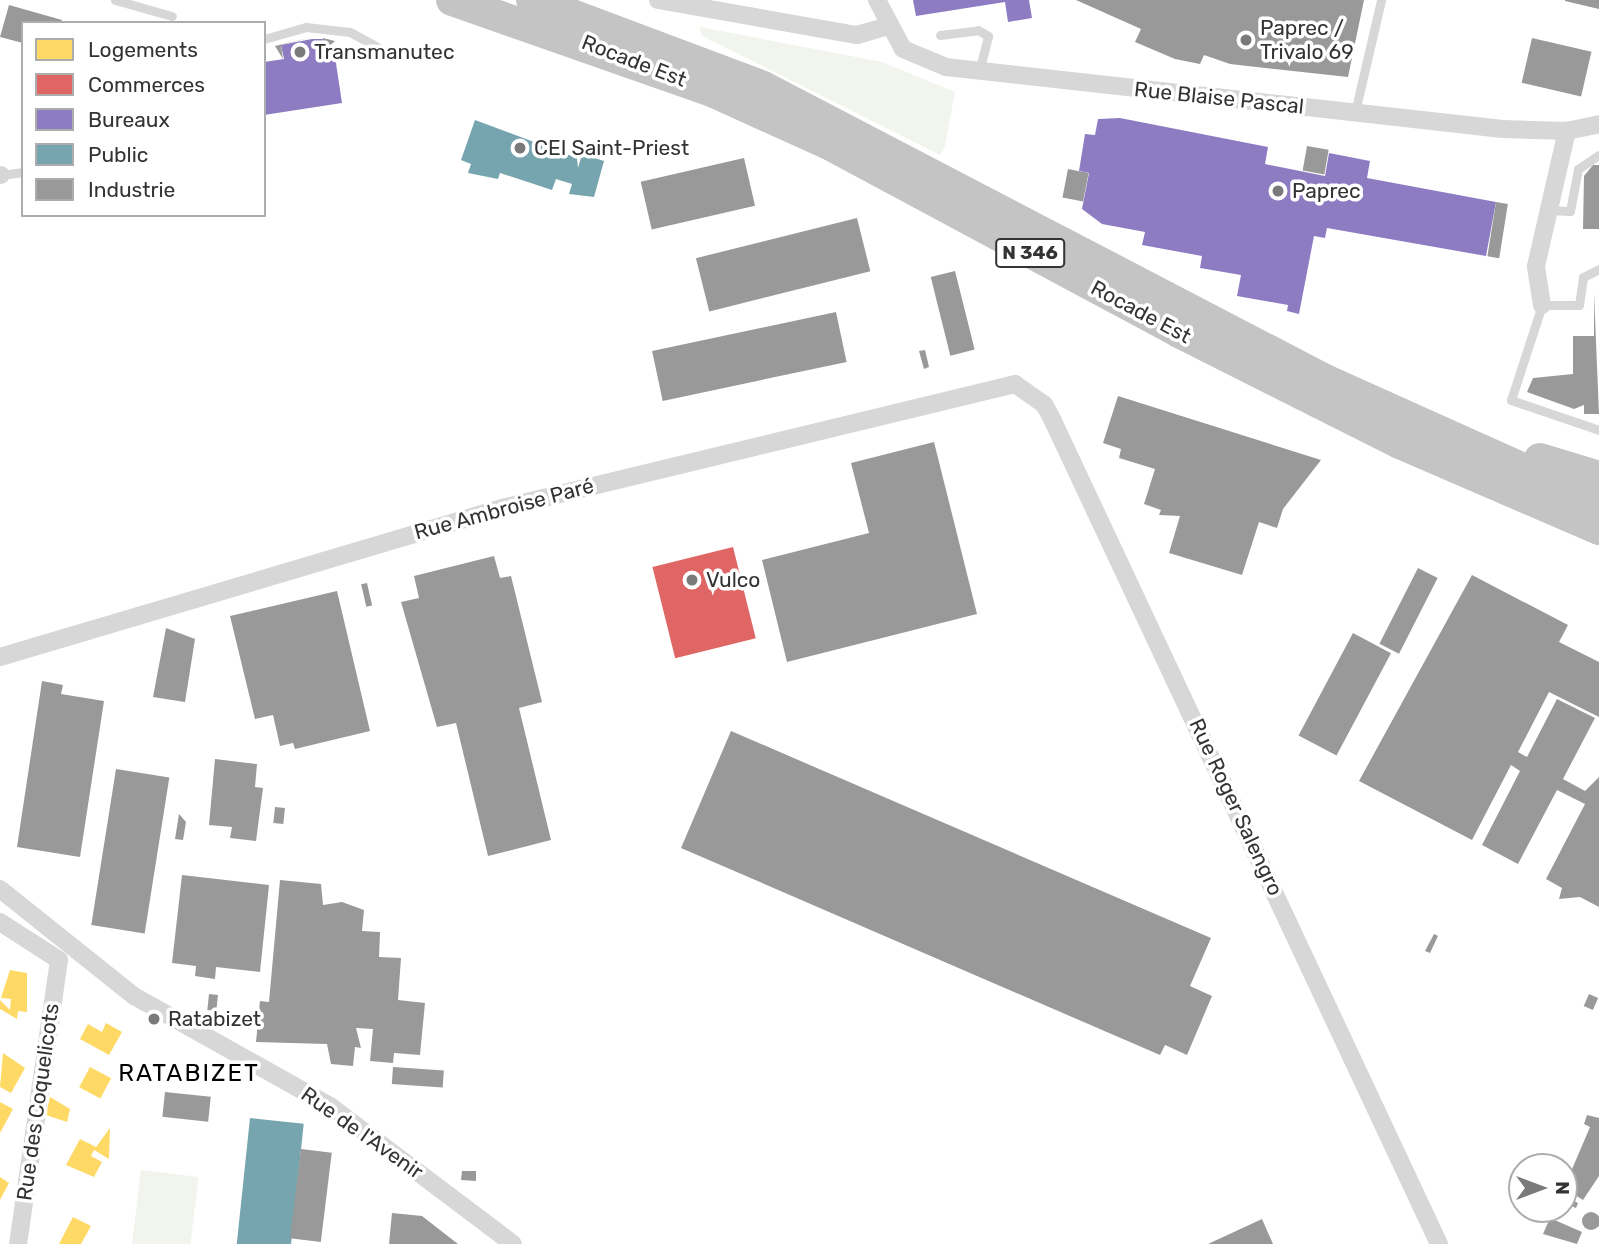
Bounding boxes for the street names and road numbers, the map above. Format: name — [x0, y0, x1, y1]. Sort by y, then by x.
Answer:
street label: Rocade Est — [578, 30, 690, 92]
street label: Rue Blaise Pascal — [1133, 77, 1305, 119]
road number: N 346 — [995, 238, 1065, 268]
street label: Rocade Est — [1087, 275, 1195, 349]
street label: Rue Ambroise Paré — [411, 473, 597, 545]
street label: Rue Roger Salengro — [1184, 714, 1288, 900]
street label: Rue des Coquelicots — [12, 1002, 64, 1202]
street label: Rue de l'Avenir — [296, 1082, 428, 1184]

